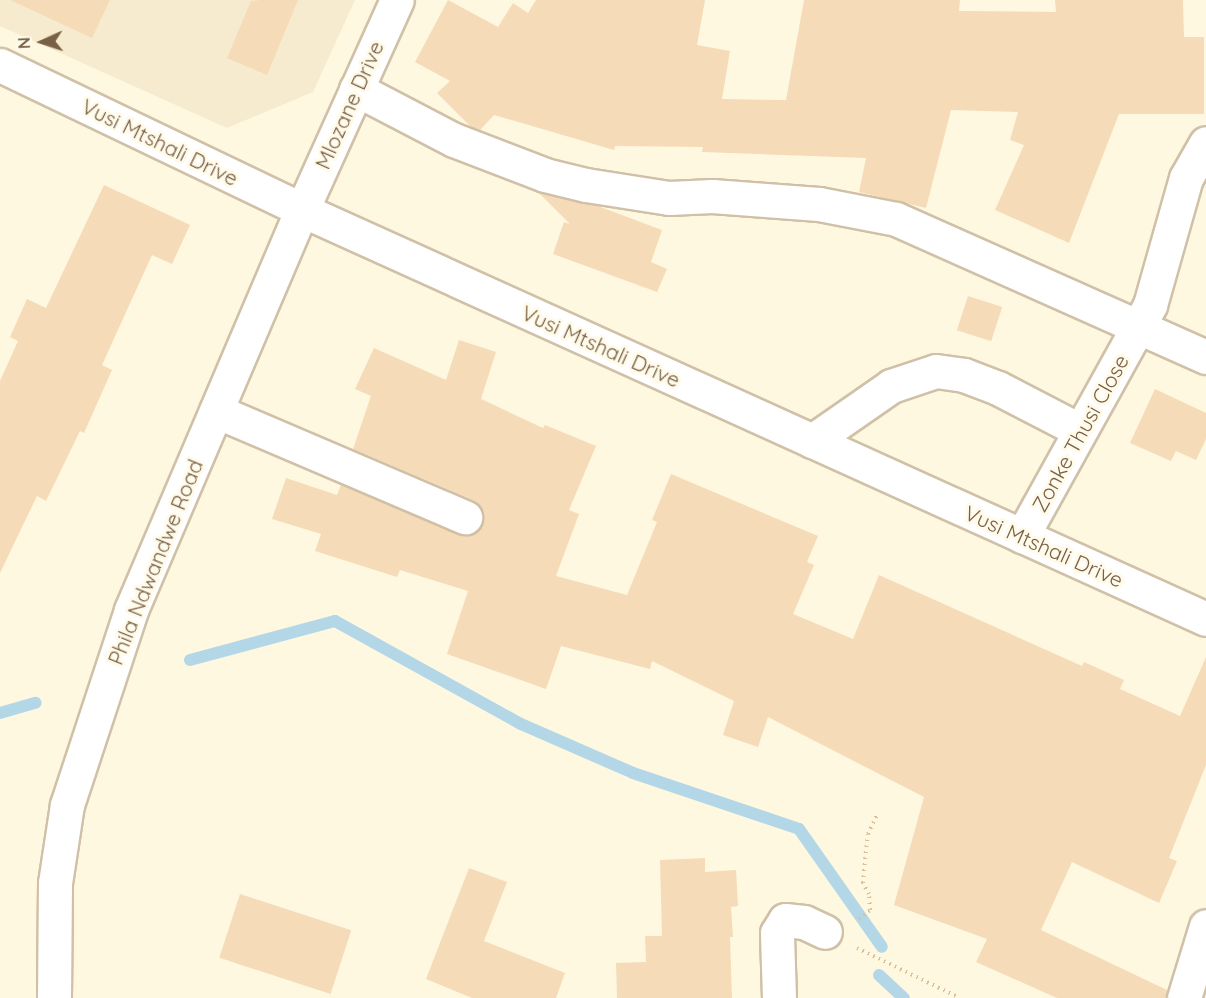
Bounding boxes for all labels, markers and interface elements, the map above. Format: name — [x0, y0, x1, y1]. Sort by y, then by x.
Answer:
north arrow — [12, 12, 72, 72]
text: N — [14, 37, 34, 49]
street label: Mlozane Drive — [310, 37, 388, 173]
street label: Vusi Mtshali Drive — [78, 93, 242, 191]
street label: Vusi Mtshali Drive — [518, 300, 684, 392]
street label: Zonke Thusi Close — [1026, 350, 1134, 516]
street label: Phila Ndwandwe Road — [102, 456, 208, 668]
street label: Vusi Mtshali Drive — [961, 500, 1127, 592]

